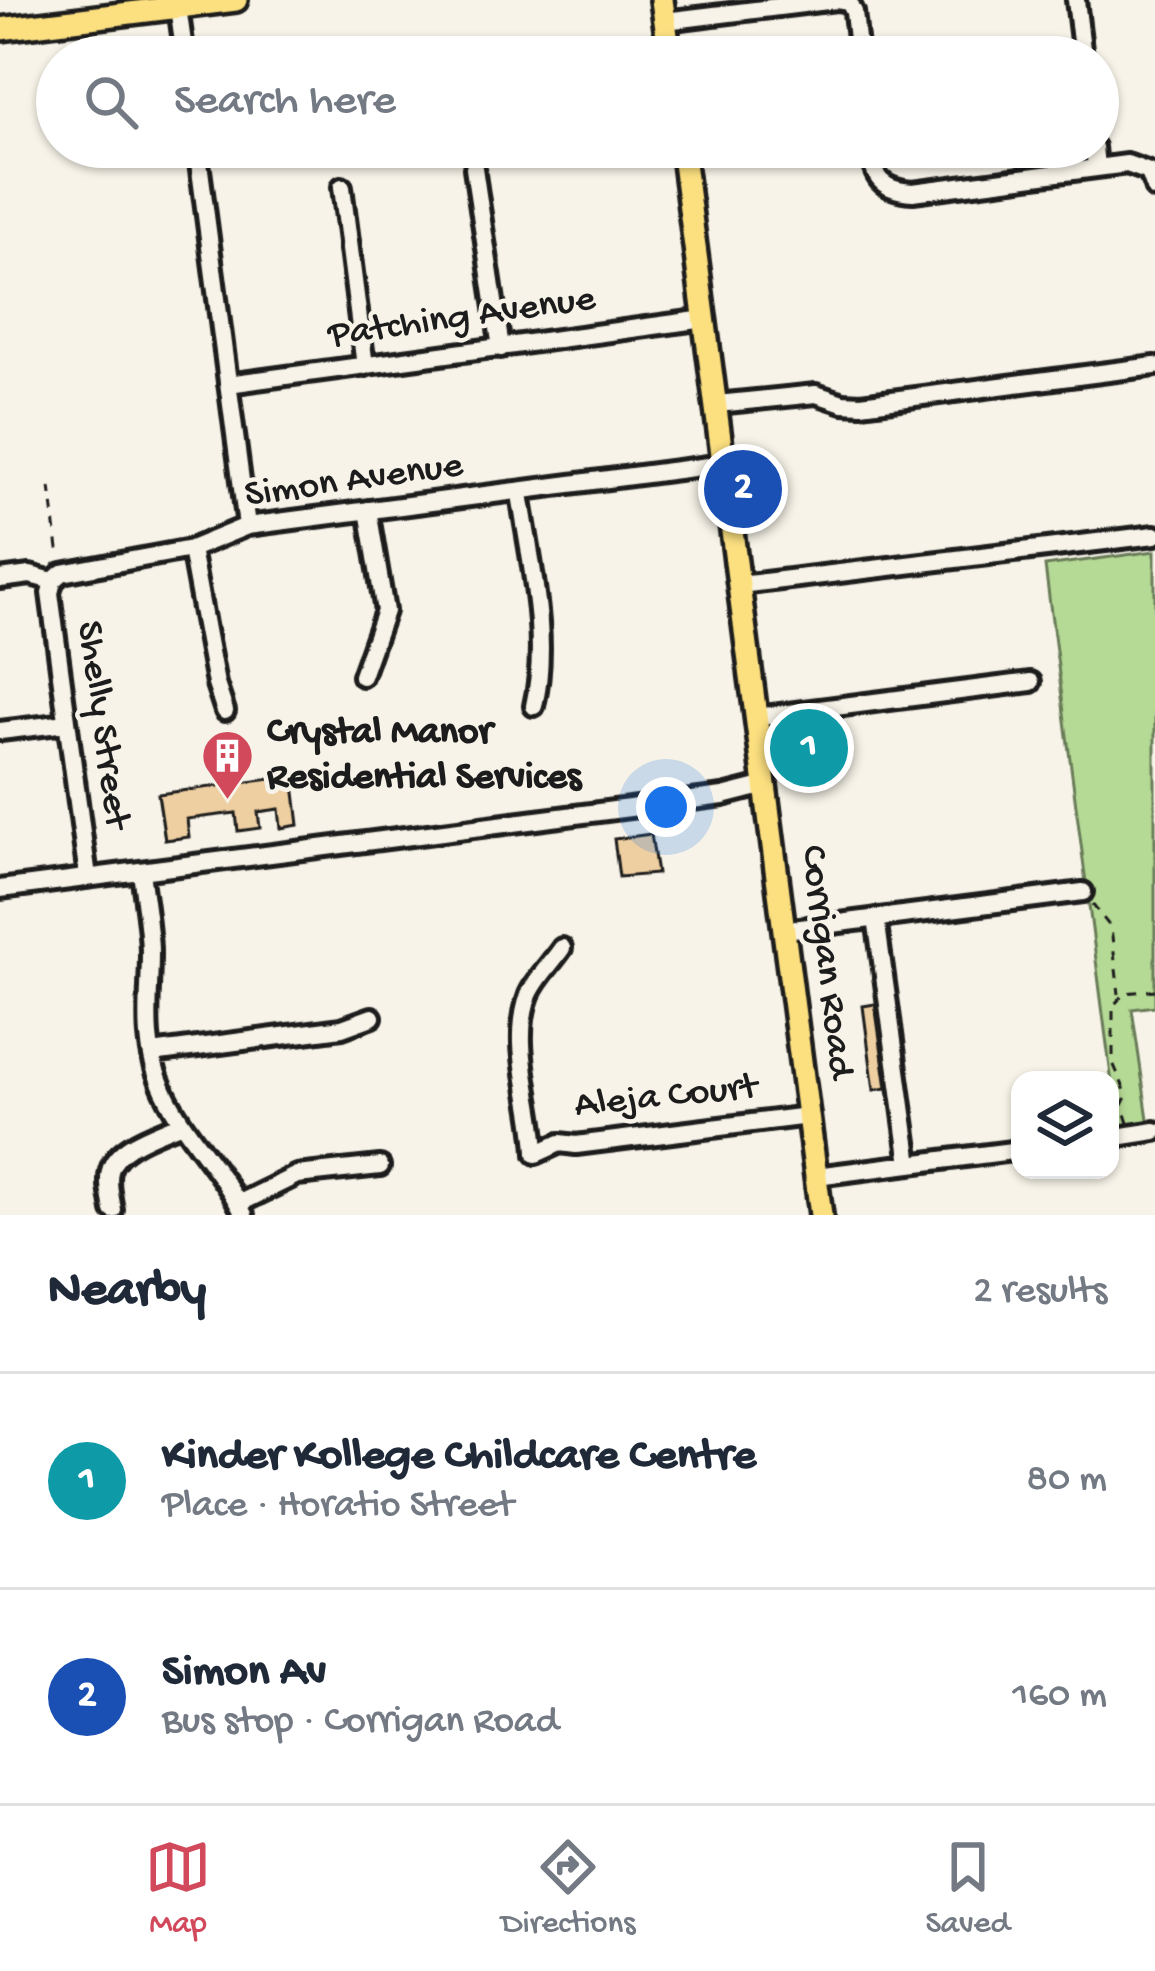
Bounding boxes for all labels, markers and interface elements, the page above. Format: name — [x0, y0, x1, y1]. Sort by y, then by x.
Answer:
search box — [36, 36, 1119, 168]
icon: search — [78, 69, 144, 135]
text: Search here — [174, 76, 396, 129]
street label: Patching Avenue — [324, 277, 599, 361]
street label: Simon Avenue — [242, 444, 467, 520]
pin: 2 — [704, 444, 782, 534]
street label: Shelly Street — [64, 618, 139, 835]
pin: 1 — [770, 703, 848, 793]
place label: Crystal Manor Residential Services — [267, 711, 583, 802]
building icon: Crystal Manor Residential Services — [200, 728, 256, 802]
your location — [636, 777, 696, 837]
street label: Corrigan Road — [788, 843, 862, 1084]
street label: Aleja Court — [572, 1065, 763, 1130]
map controls — [1011, 1071, 1119, 1179]
button: layers — [1011, 1071, 1119, 1179]
text: Nearby — [48, 1263, 206, 1323]
text: 2 results — [973, 1270, 1107, 1316]
text: Kinder Kollege Childcare Centre — [162, 1431, 756, 1484]
text: 1 — [79, 1458, 95, 1504]
text: 80 m — [1027, 1458, 1107, 1504]
text: Place · Horatio Street — [162, 1484, 514, 1530]
text: Simon Av — [162, 1647, 326, 1700]
text: 2 — [77, 1674, 97, 1720]
text: 160 m — [1012, 1674, 1107, 1720]
text: Bus stop · Corrigan Road — [162, 1700, 559, 1746]
tab: Map — [145, 1834, 211, 1944]
tab: Directions — [501, 1834, 635, 1944]
tab: Saved — [925, 1834, 1010, 1944]

